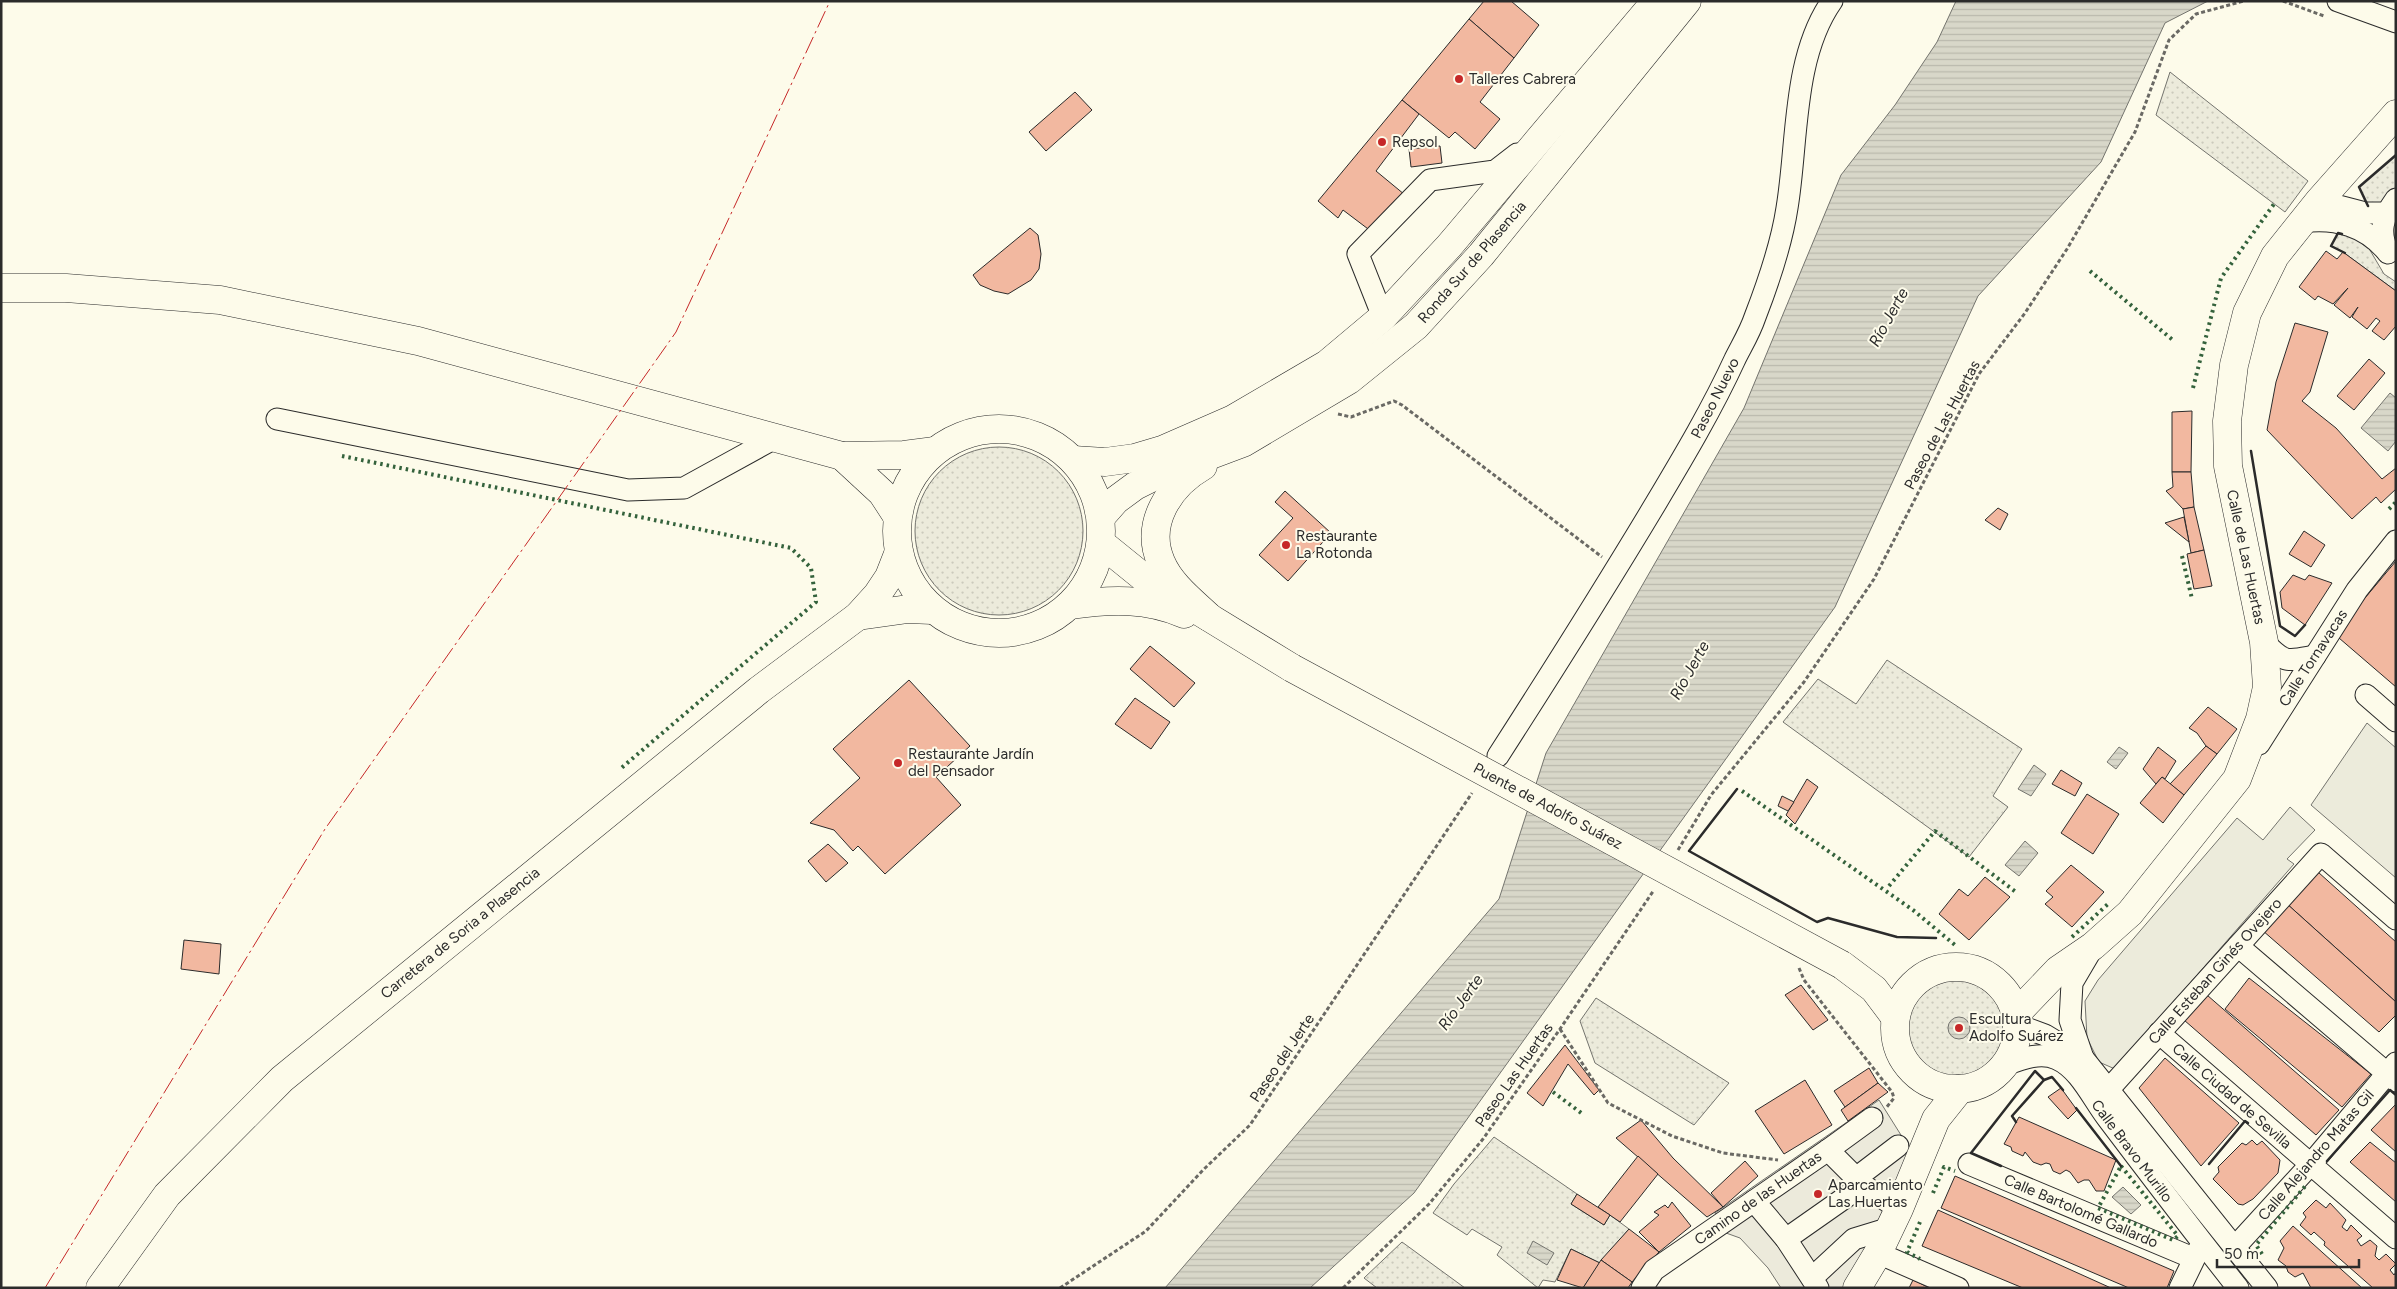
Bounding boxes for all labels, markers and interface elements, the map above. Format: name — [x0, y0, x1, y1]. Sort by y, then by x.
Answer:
place label: Talleres Cabrera — [1469, 70, 1576, 88]
marker: Talleres Cabrera — [1453, 73, 1465, 85]
place label: Repsol — [1392, 133, 1437, 151]
marker: Repsol — [1376, 136, 1388, 148]
street label: Ronda Sur de Plasencia — [1414, 197, 1530, 327]
water label: Río Jerte — [1865, 284, 1912, 350]
street label: Paseo Nuevo — [1687, 354, 1743, 441]
street label: Paseo de Las Huertas — [1900, 357, 1984, 493]
street label: Calle de Las Huertas — [2223, 488, 2269, 626]
place label: Restaurante La Rotonda — [1296, 527, 1377, 562]
marker: Restaurante La Rotonda — [1280, 539, 1292, 551]
street label: Calle Tornavacas — [2275, 606, 2351, 710]
water label: Río Jerte — [1666, 637, 1713, 703]
place label: Restaurante Jardín del Pensador — [908, 745, 1034, 780]
marker: Restaurante Jardín del Pensador — [892, 757, 904, 769]
street label: Puente de Adolfo Suárez — [1470, 759, 1626, 853]
street label: Carretera de Soria a Plasencia — [377, 863, 543, 1003]
street label: Calle Esteban Ginés Ovejero — [2144, 894, 2286, 1048]
water label: Río Jerte — [1434, 970, 1487, 1034]
street label: Paseo del Jerte — [1246, 1010, 1318, 1106]
place label: Escultura Adolfo Suárez — [1969, 1010, 2064, 1045]
street label: Paseo Las Huertas — [1471, 1019, 1557, 1131]
marker: Escultura Adolfo Suárez — [1953, 1022, 1965, 1034]
street label: Calle Ciudad de Sevilla — [2169, 1039, 2295, 1153]
street label: Calle Alejandro Matas Gil — [2254, 1086, 2378, 1224]
street label: Calle Bravo Murillo — [2088, 1096, 2177, 1206]
street label: Camino de las Huertas — [1691, 1147, 1825, 1249]
street label: Calle Bartolomé Gallardo — [2001, 1170, 2161, 1252]
place label: Aparcamiento Las Huertas — [1828, 1176, 1923, 1211]
marker: Aparcamiento Las Huertas — [1812, 1188, 1824, 1200]
scale bar — [2217, 1236, 2360, 1268]
text: 50 m — [2224, 1245, 2259, 1263]

